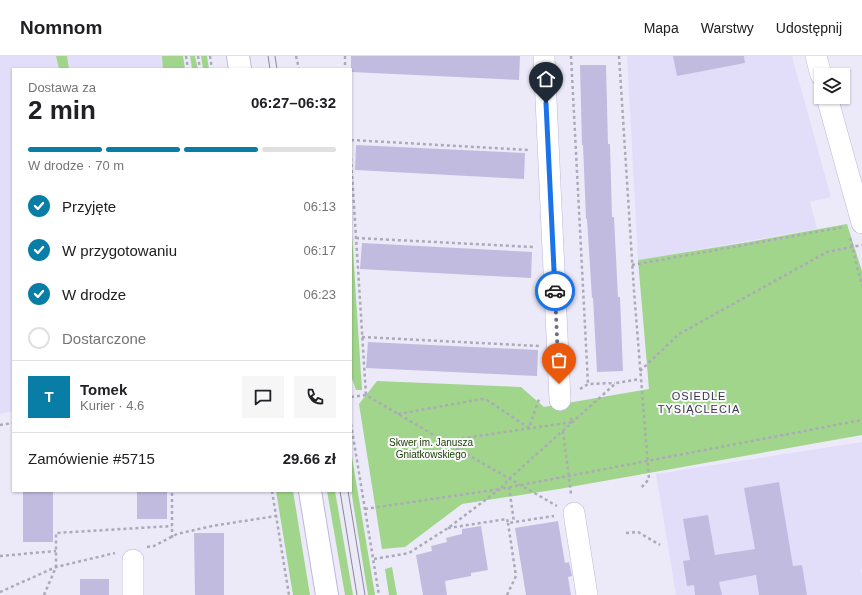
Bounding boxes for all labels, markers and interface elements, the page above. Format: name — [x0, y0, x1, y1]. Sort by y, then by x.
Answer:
text: Nomnom — [20, 17, 102, 38]
text: Mapa — [644, 20, 679, 36]
text: Warstwy — [701, 20, 754, 36]
text: Udostępnij — [776, 20, 842, 36]
pin — [529, 62, 563, 103]
icon: home — [535, 68, 557, 90]
map controls — [814, 68, 850, 104]
button: layers — [814, 68, 850, 104]
text: Dostawa za — [28, 80, 96, 95]
text: 06:27–06:32 — [251, 94, 336, 111]
text: 2 min — [28, 95, 96, 125]
text: W drodze · 70 m — [28, 158, 124, 173]
icon: check — [28, 195, 50, 217]
text: Przyjęte — [62, 198, 116, 215]
text: 06:13 — [303, 199, 336, 214]
icon: check — [28, 239, 50, 261]
text: W przygotowaniu — [62, 242, 177, 259]
text: 06:17 — [303, 243, 336, 258]
courier — [535, 271, 575, 311]
icon: car — [544, 280, 566, 302]
icon: check — [28, 283, 50, 305]
text: W drodze — [62, 286, 126, 303]
text: 06:23 — [303, 287, 336, 302]
text: Dostarczone — [62, 330, 146, 347]
pin — [542, 343, 576, 384]
icon: bag — [548, 349, 570, 371]
button: chat — [242, 376, 284, 418]
button: phone — [294, 376, 336, 418]
text: Tomek — [80, 381, 127, 398]
text: T — [44, 388, 54, 405]
district label: OSIEDLE TYSIĄCLECIA — [658, 390, 740, 415]
text: Kurier · 4.6 — [80, 398, 144, 413]
park label: Skwer im. Janusza Gniatkowskiego — [389, 437, 473, 460]
text: Zamówienie #5715 — [28, 450, 155, 467]
text: 29.66 zł — [283, 450, 336, 467]

